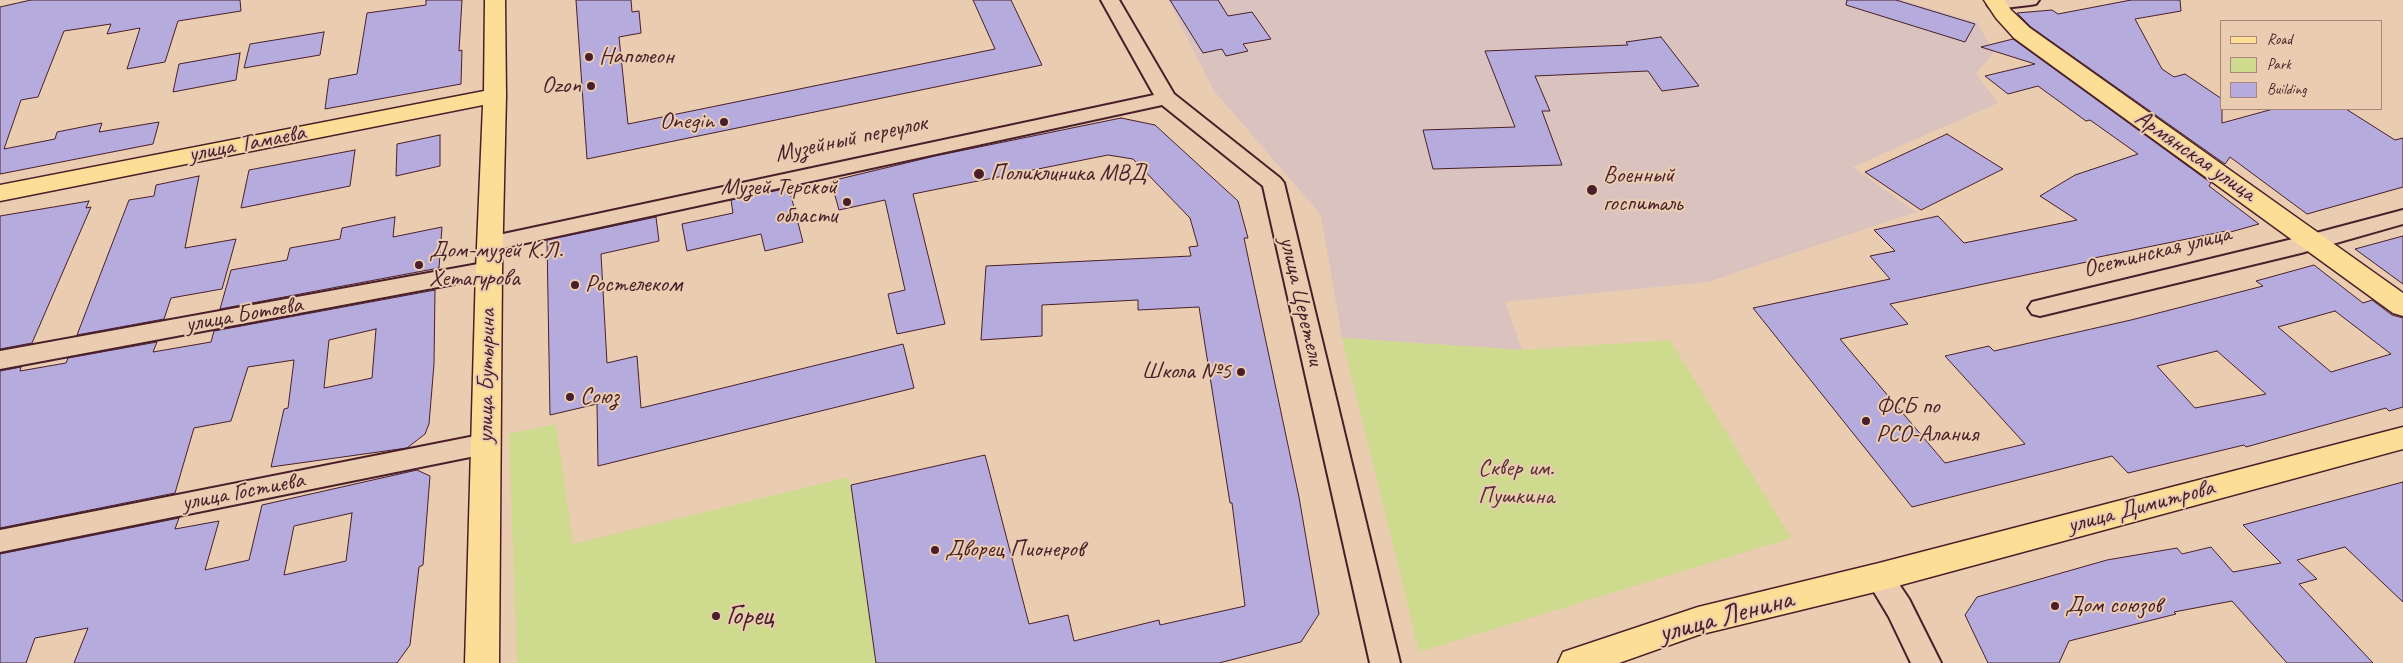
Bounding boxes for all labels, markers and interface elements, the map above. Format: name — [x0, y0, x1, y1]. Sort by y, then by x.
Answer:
legend — [2220, 20, 2383, 110]
text: Road — [2267, 30, 2292, 49]
place label: Наполеон — [599, 43, 674, 71]
marker: Наполеон — [583, 51, 595, 63]
text: Park — [2267, 55, 2291, 74]
place label: Ozon — [542, 72, 581, 100]
marker: Ozon — [585, 80, 597, 92]
text: Building — [2267, 80, 2306, 99]
street label: Армянская улица — [2129, 104, 2261, 208]
place label: Onegin — [660, 108, 714, 136]
street label: Музейный переулок — [772, 109, 930, 169]
marker: Onegin — [718, 116, 730, 128]
street label: улица Тамаева — [186, 119, 308, 169]
place label: Поликлиника МВД — [990, 160, 1146, 188]
place label: Военный госпиталь — [1603, 162, 1682, 218]
marker: Поликлиника МВД — [972, 167, 986, 181]
place label: Музей Терской области — [721, 174, 837, 230]
marker: Военный госпиталь — [1585, 183, 1599, 197]
marker: Музей Терской области — [841, 196, 853, 208]
street label: Осетинская улица — [2080, 220, 2234, 284]
street label: улица Церетели — [1272, 234, 1330, 368]
place label: Дом-музей К.Л. Хетагурова — [429, 237, 563, 293]
marker: Дом-музей К.Л. Хетагурова — [413, 259, 425, 271]
place label: Ростелеком — [585, 271, 682, 299]
marker: Ростелеком — [569, 279, 581, 291]
street label: улица Ботоева — [183, 291, 305, 339]
street label: улица Бутырина — [471, 309, 503, 443]
place label: Школа №5 — [1142, 358, 1231, 386]
marker: Школа №5 — [1235, 366, 1247, 378]
place label: Союз — [580, 383, 618, 411]
marker: Союз — [564, 391, 576, 403]
place label: ФСБ по РСО-Алания — [1876, 393, 1978, 449]
marker: ФСБ по РСО-Алания — [1860, 415, 1872, 427]
park label: Сквер им. Пушкина — [1478, 455, 1554, 511]
street label: улица Гостиева — [179, 466, 307, 518]
street label: улица Димитрова — [2064, 474, 2218, 540]
place label: Дворец Пионеров — [945, 536, 1084, 564]
marker: Дворец Пионеров — [929, 544, 941, 556]
street label: улица Ленина — [1655, 582, 1797, 652]
place label: Дом союзов — [2065, 592, 2161, 620]
place label: Горец — [726, 599, 773, 633]
marker: Дом союзов — [2049, 600, 2061, 612]
marker: Горец — [710, 610, 722, 622]

